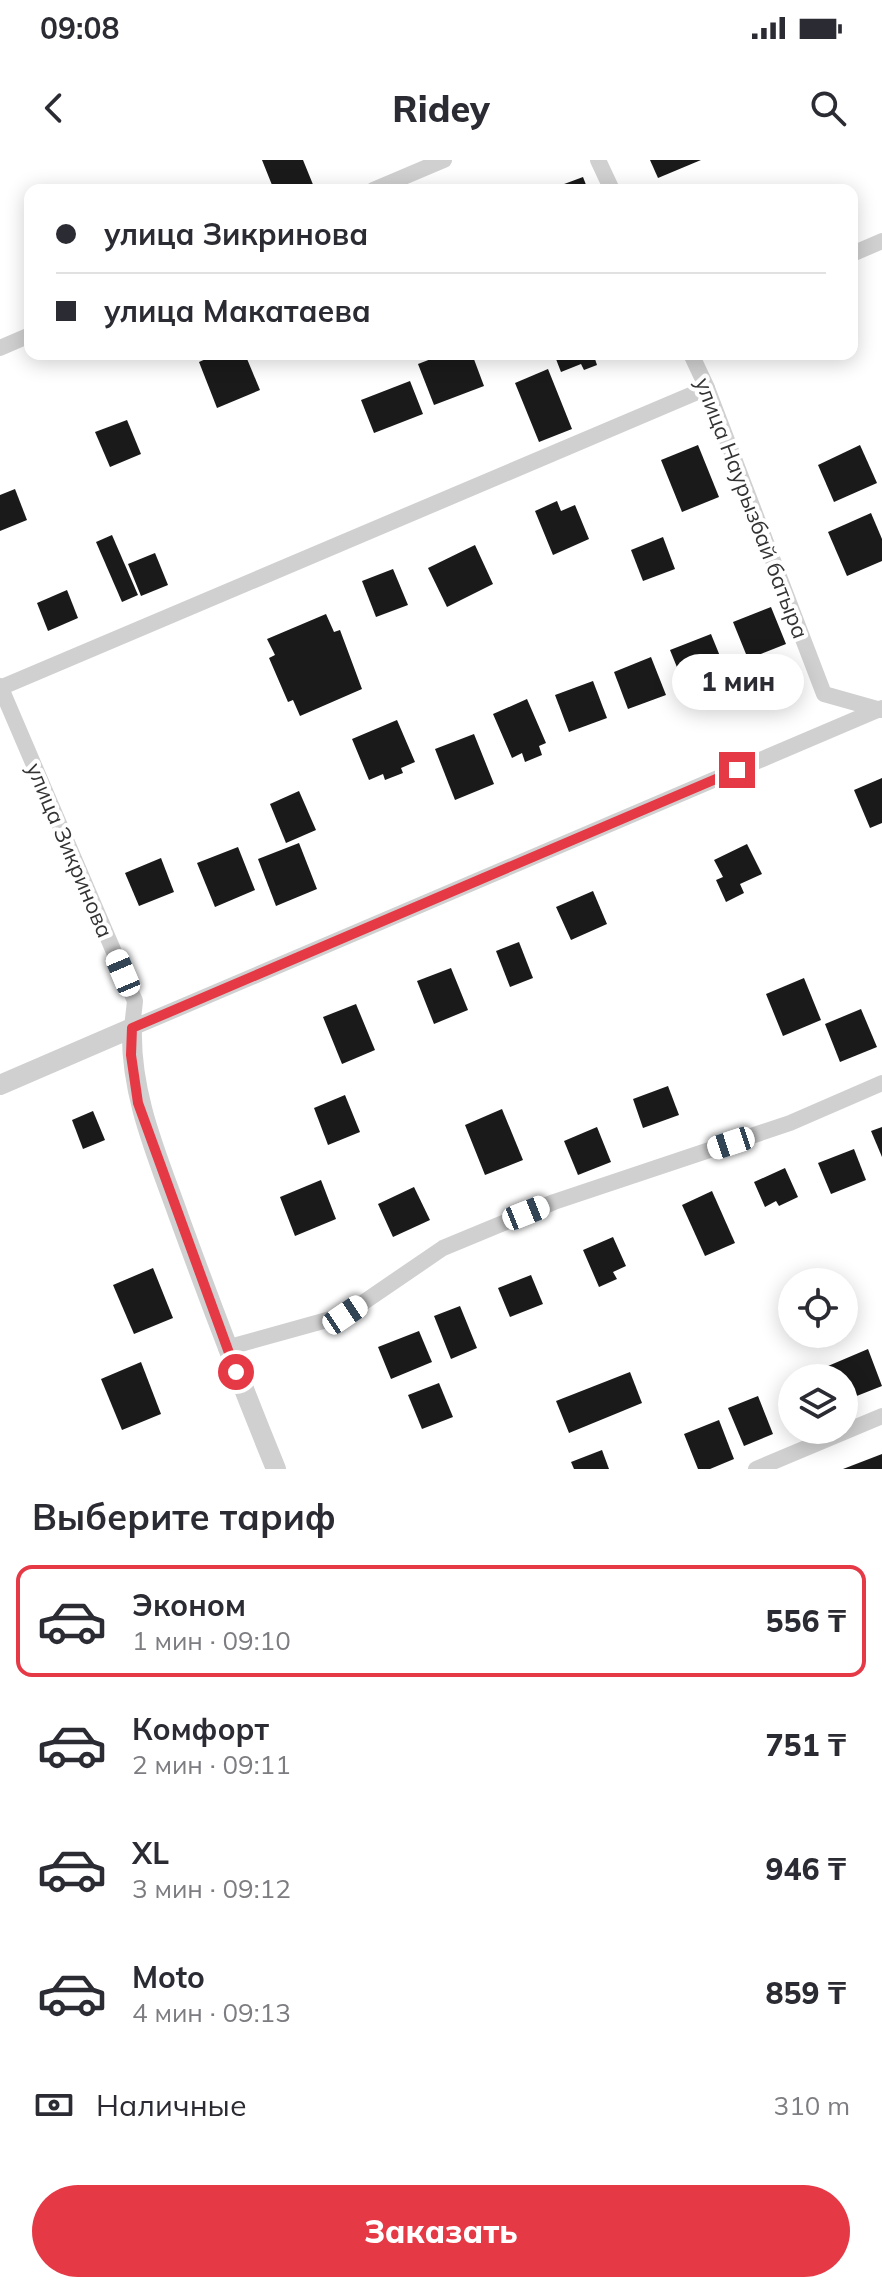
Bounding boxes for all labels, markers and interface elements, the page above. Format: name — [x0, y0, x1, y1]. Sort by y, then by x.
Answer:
text: 09:08 — [40, 9, 119, 47]
icon: back — [32, 86, 76, 130]
text: Ridey — [392, 86, 490, 131]
icon: search — [806, 86, 850, 130]
text: улица Зикринова — [104, 215, 368, 253]
text: улица Макатаева — [104, 292, 371, 330]
street label: улица Наурызбай батыра — [689, 373, 815, 643]
callout: 1 мин — [671, 654, 803, 710]
text: 1 мин — [701, 665, 775, 698]
route end — [719, 752, 755, 788]
street label: улица Зикринова — [21, 758, 119, 942]
car — [103, 946, 143, 1000]
car — [704, 1124, 758, 1162]
car — [499, 1193, 553, 1233]
map controls — [778, 1268, 858, 1444]
button: locate — [778, 1268, 858, 1348]
car — [318, 1292, 372, 1338]
route start — [218, 1354, 254, 1390]
button: layers — [778, 1364, 858, 1444]
text: Выберите тариф — [32, 1494, 336, 1539]
icon: car — [36, 1585, 108, 1657]
text: Эконом — [132, 1586, 246, 1624]
text: 556 ₸ — [766, 1602, 846, 1640]
text: 1 мин · 09:10 — [132, 1624, 291, 1657]
icon: car — [36, 1709, 108, 1781]
text: Комфорт — [132, 1710, 269, 1748]
text: 751 ₸ — [766, 1726, 846, 1764]
text: 2 мин · 09:11 — [132, 1748, 291, 1781]
icon: car — [36, 1833, 108, 1905]
text: XL — [132, 1834, 169, 1872]
text: 946 ₸ — [766, 1850, 846, 1888]
text: 3 мин · 09:12 — [132, 1872, 291, 1905]
icon: car — [36, 1957, 108, 2029]
text: Moto — [132, 1958, 205, 1996]
text: 859 ₸ — [766, 1974, 846, 2012]
text: 4 мин · 09:13 — [132, 1996, 291, 2029]
icon: cash — [32, 2083, 76, 2127]
text: Наличные — [96, 2086, 247, 2124]
text: 310 m — [774, 2089, 850, 2122]
button: Заказать — [32, 2185, 850, 2277]

